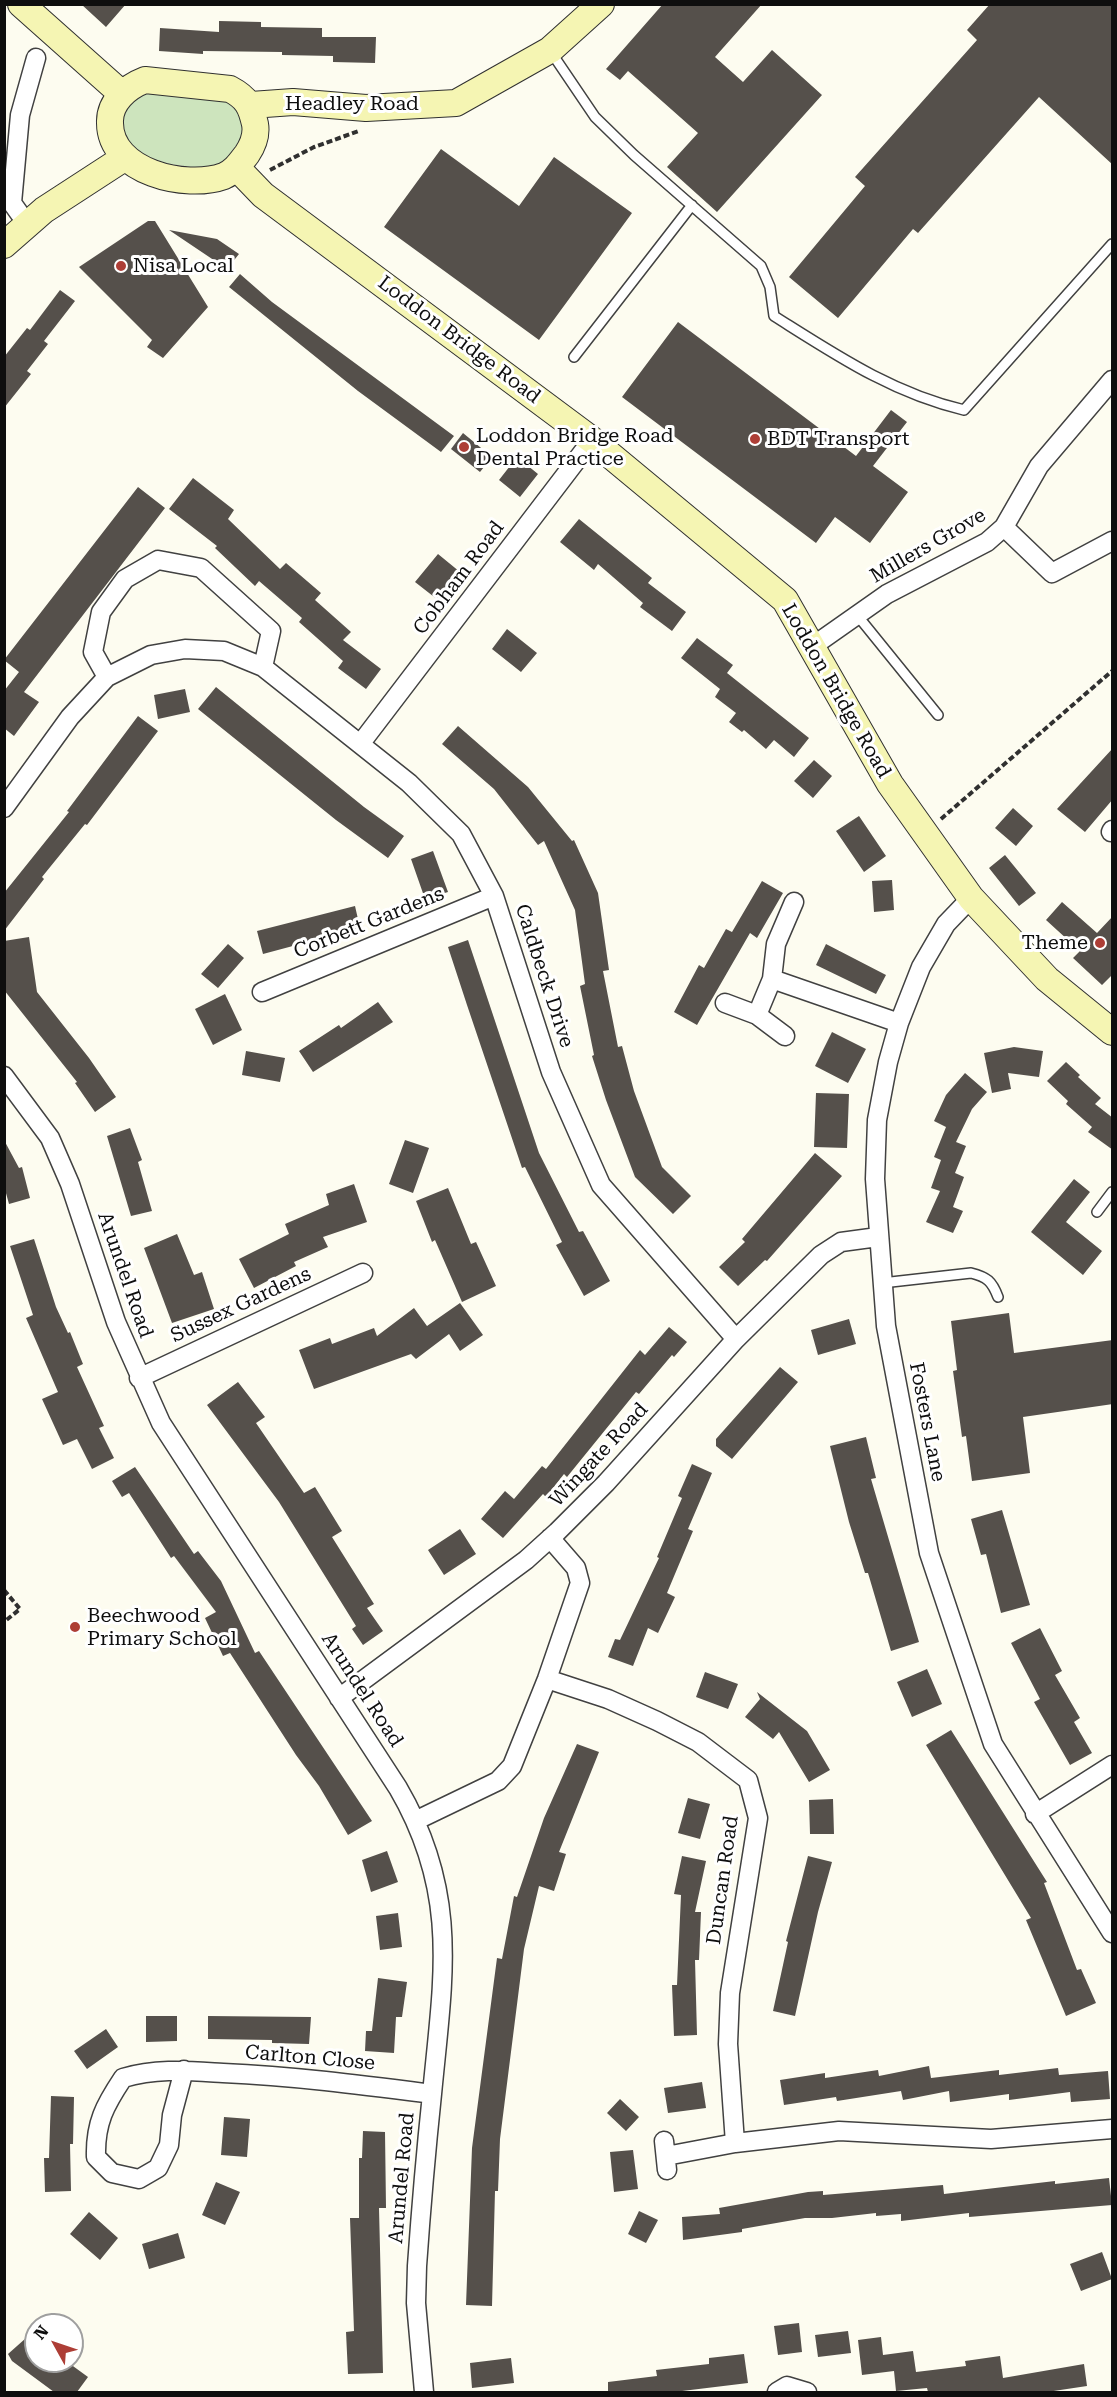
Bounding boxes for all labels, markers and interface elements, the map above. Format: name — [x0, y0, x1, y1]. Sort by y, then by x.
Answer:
street label: Headley Road — [285, 92, 419, 116]
place label: Nisa Local — [133, 254, 234, 278]
marker: Nisa Local — [114, 259, 128, 273]
street label: Loddon Bridge Road — [373, 271, 545, 409]
place label: Loddon Bridge Road Dental Practice — [476, 424, 673, 471]
place label: BDT Transport — [767, 427, 910, 451]
marker: BDT Transport — [748, 432, 762, 446]
marker: Loddon Bridge Road Dental Practice — [457, 440, 471, 454]
street label: Millers Grove — [866, 503, 990, 589]
street label: Cobham Road — [409, 517, 509, 639]
street label: Loddon Bridge Road — [776, 599, 896, 783]
street label: Corbett Gardens — [290, 882, 448, 964]
street label: Caldbeck Drive — [510, 901, 578, 1051]
place label: Theme — [1022, 931, 1088, 955]
marker: Theme — [1093, 936, 1107, 950]
street label: Arundel Road — [92, 1209, 158, 1341]
street label: Sussex Gardens — [167, 1262, 315, 1348]
street label: Fosters Lane — [904, 1360, 950, 1484]
street label: Wingate Road — [545, 1398, 653, 1512]
place label: Beechwood Primary School — [87, 1604, 237, 1651]
marker: Beechwood Primary School — [68, 1620, 82, 1634]
street label: Arundel Road — [316, 1628, 408, 1752]
street label: Duncan Road — [702, 1814, 744, 1946]
street label: Carlton Close — [244, 2040, 376, 2076]
street label: Arundel Road — [384, 2111, 420, 2245]
north arrow — [24, 2313, 84, 2373]
text: N — [30, 2322, 53, 2343]

